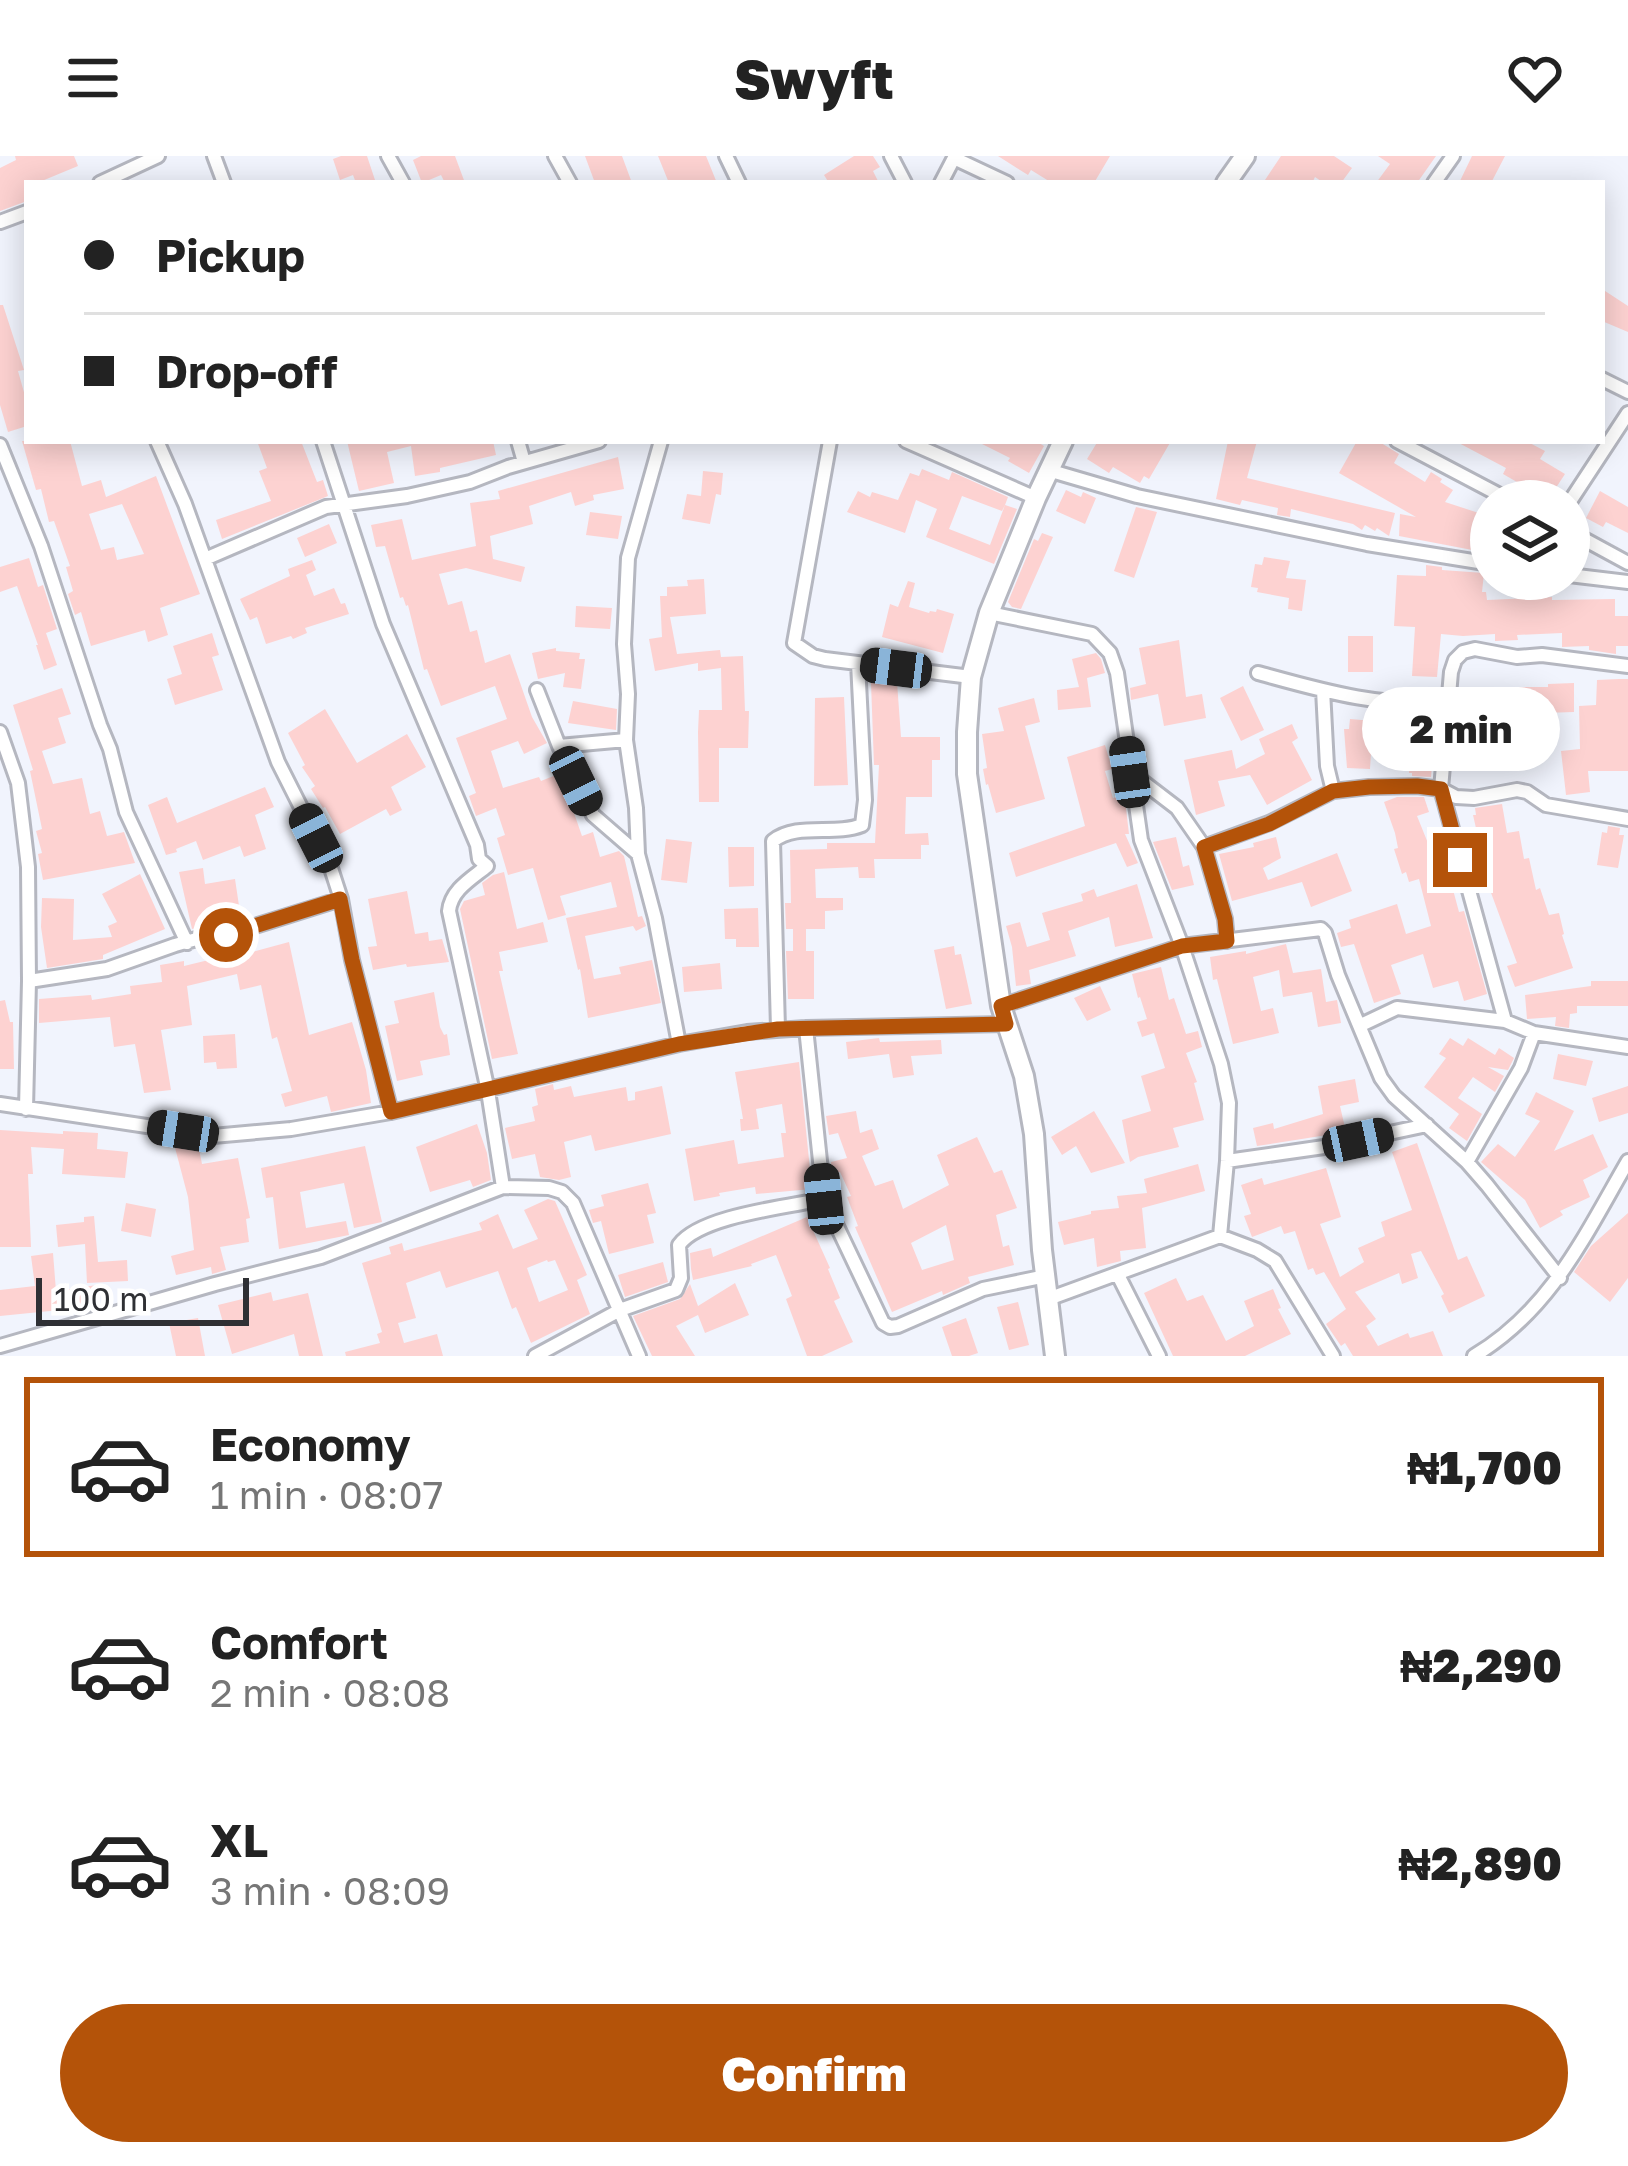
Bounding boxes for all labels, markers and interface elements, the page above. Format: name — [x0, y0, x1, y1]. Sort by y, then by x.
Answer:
icon: menu — [60, 45, 126, 111]
icon: heart — [1502, 45, 1568, 111]
text: Swyft — [734, 46, 894, 111]
text: Pickup — [156, 228, 305, 282]
text: Drop-off — [156, 344, 337, 398]
map controls — [1470, 480, 1590, 600]
button: layers — [1470, 480, 1590, 600]
car — [858, 646, 934, 690]
callout: 2 min — [1361, 686, 1559, 770]
text: 2 min — [1410, 705, 1512, 752]
car — [1107, 734, 1153, 810]
car — [544, 741, 608, 821]
car — [284, 798, 348, 878]
route end — [1433, 833, 1487, 887]
route start — [199, 908, 253, 962]
car — [145, 1108, 221, 1154]
car — [1319, 1115, 1397, 1165]
car — [802, 1161, 846, 1237]
scale bar — [36, 1272, 249, 1325]
text: 100 m — [54, 1279, 148, 1318]
icon: car — [66, 1413, 174, 1521]
text: Economy — [210, 1417, 411, 1471]
text: ₦1,700 — [1407, 1440, 1562, 1494]
text: 1 min · 08:07 — [210, 1471, 443, 1518]
icon: car — [66, 1611, 174, 1719]
text: Comfort — [210, 1615, 388, 1669]
text: ₦2,290 — [1400, 1638, 1562, 1692]
text: 2 min · 08:08 — [210, 1669, 450, 1716]
icon: car — [66, 1809, 174, 1917]
text: XL — [210, 1813, 268, 1867]
text: ₦2,890 — [1398, 1836, 1562, 1890]
text: 3 min · 08:09 — [210, 1867, 450, 1914]
button: Confirm — [60, 2004, 1568, 2142]

